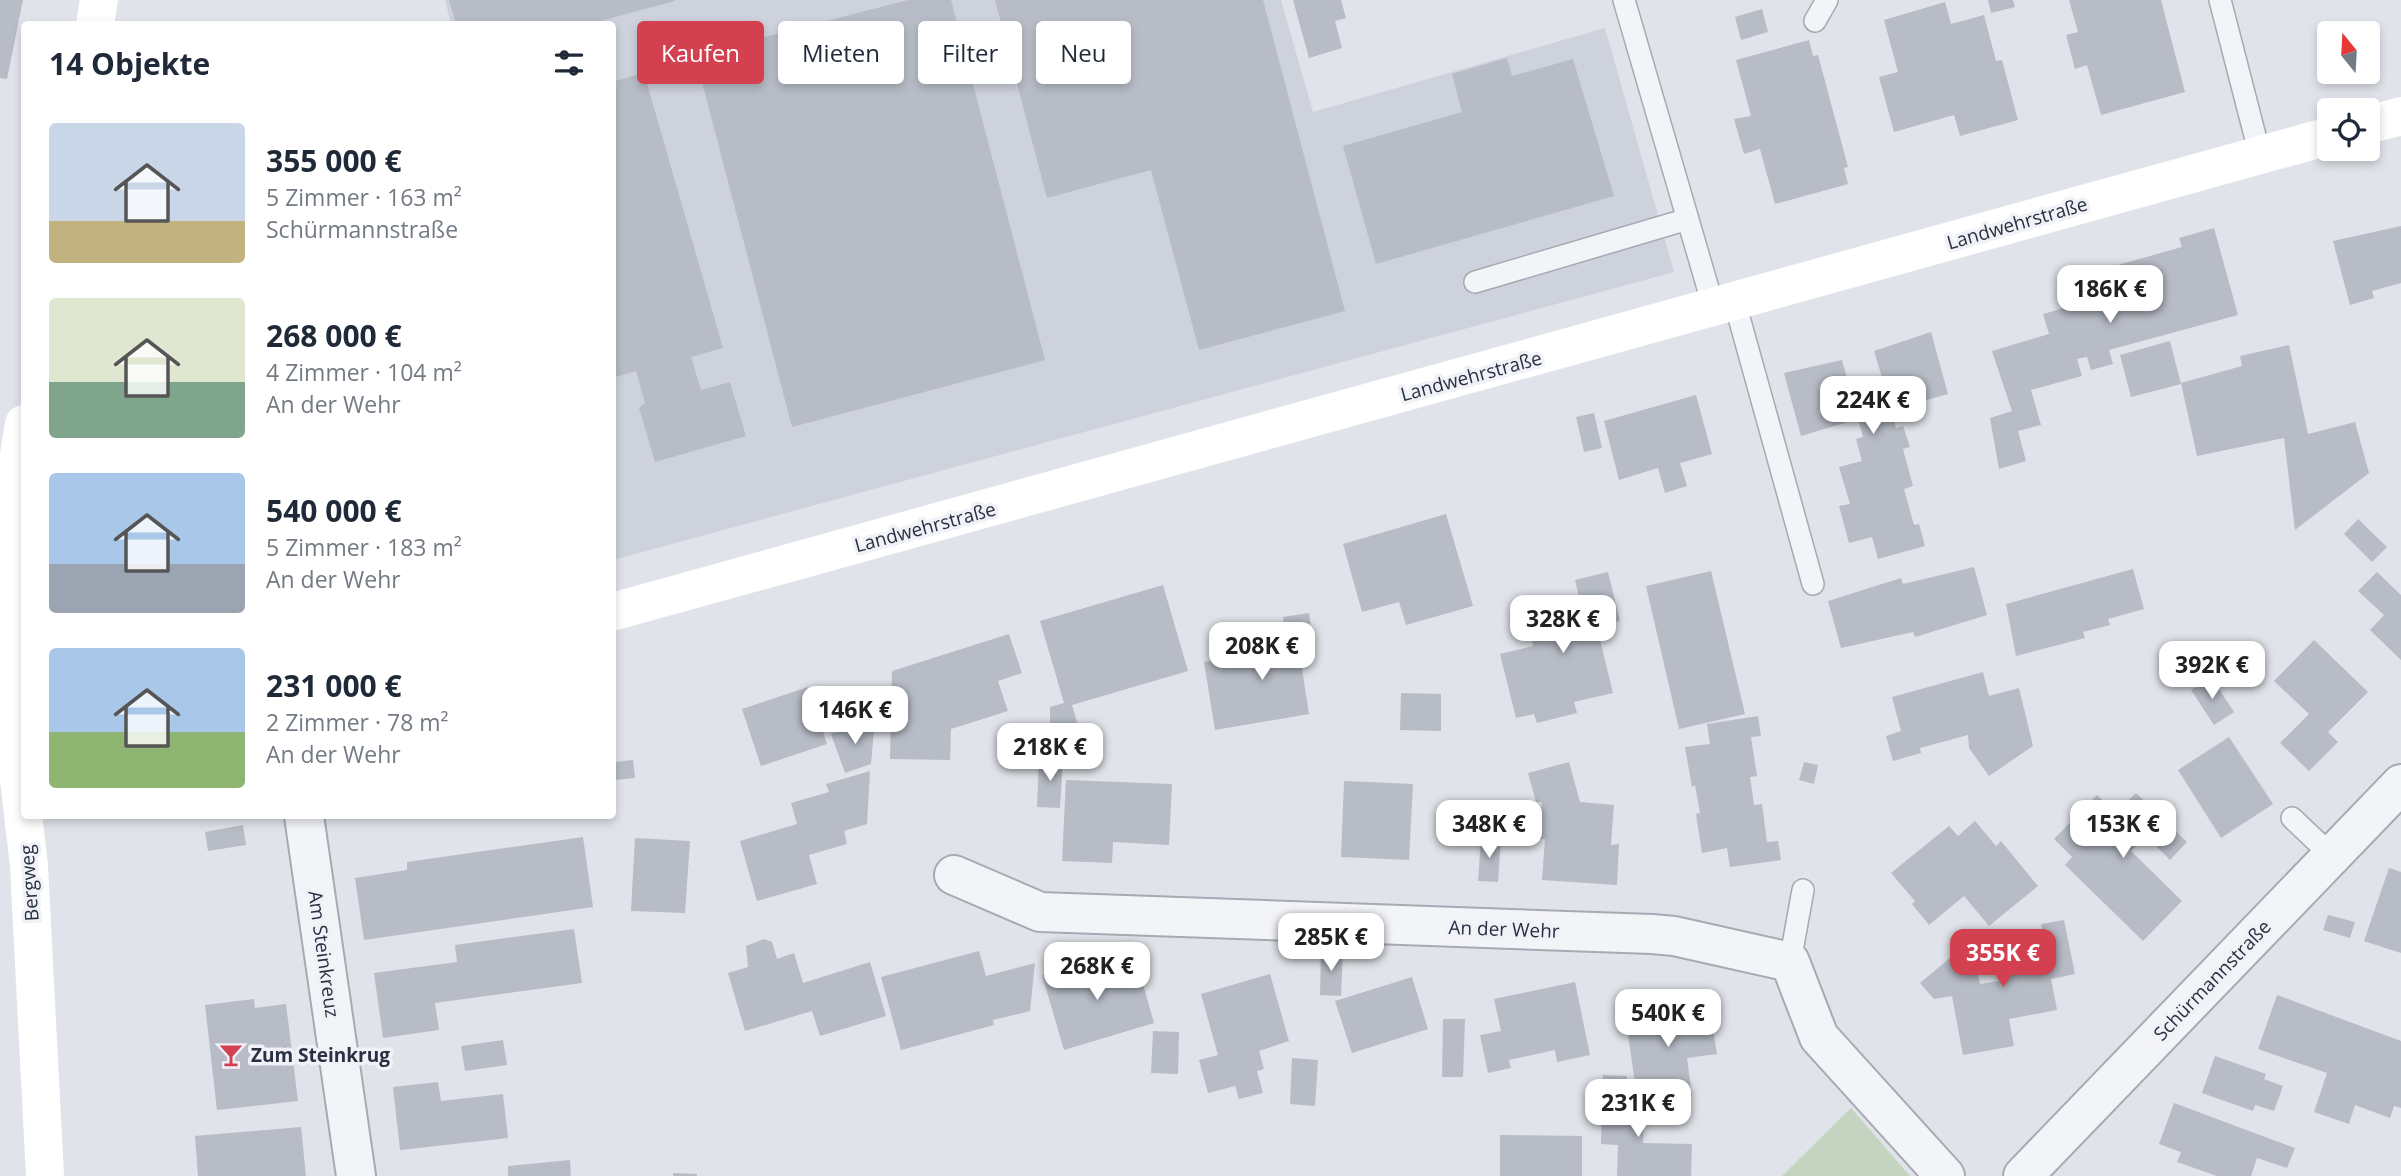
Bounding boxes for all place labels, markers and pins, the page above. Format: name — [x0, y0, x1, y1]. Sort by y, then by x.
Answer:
pin: 186K € — [2053, 266, 2167, 325]
pin: 224K € — [1816, 376, 1930, 436]
pin: 328K € — [1506, 596, 1620, 655]
pin: 208K € — [1205, 622, 1319, 682]
pin: 392K € — [2155, 642, 2269, 701]
pin: 146K € — [798, 686, 912, 746]
pin: 218K € — [993, 724, 1107, 783]
pin: 348K € — [1432, 800, 1546, 860]
pin: 153K € — [2066, 800, 2180, 860]
pin: 285K € — [1274, 914, 1388, 973]
pin: 355K € — [1946, 930, 2060, 989]
pin: 268K € — [1040, 942, 1154, 1002]
pin: 540K € — [1611, 990, 1725, 1049]
bar icon: Zum Steinkrug — [217, 1041, 245, 1069]
place label: Zum Steinkrug — [251, 1042, 390, 1068]
pin: 231K € — [1581, 1080, 1695, 1139]

